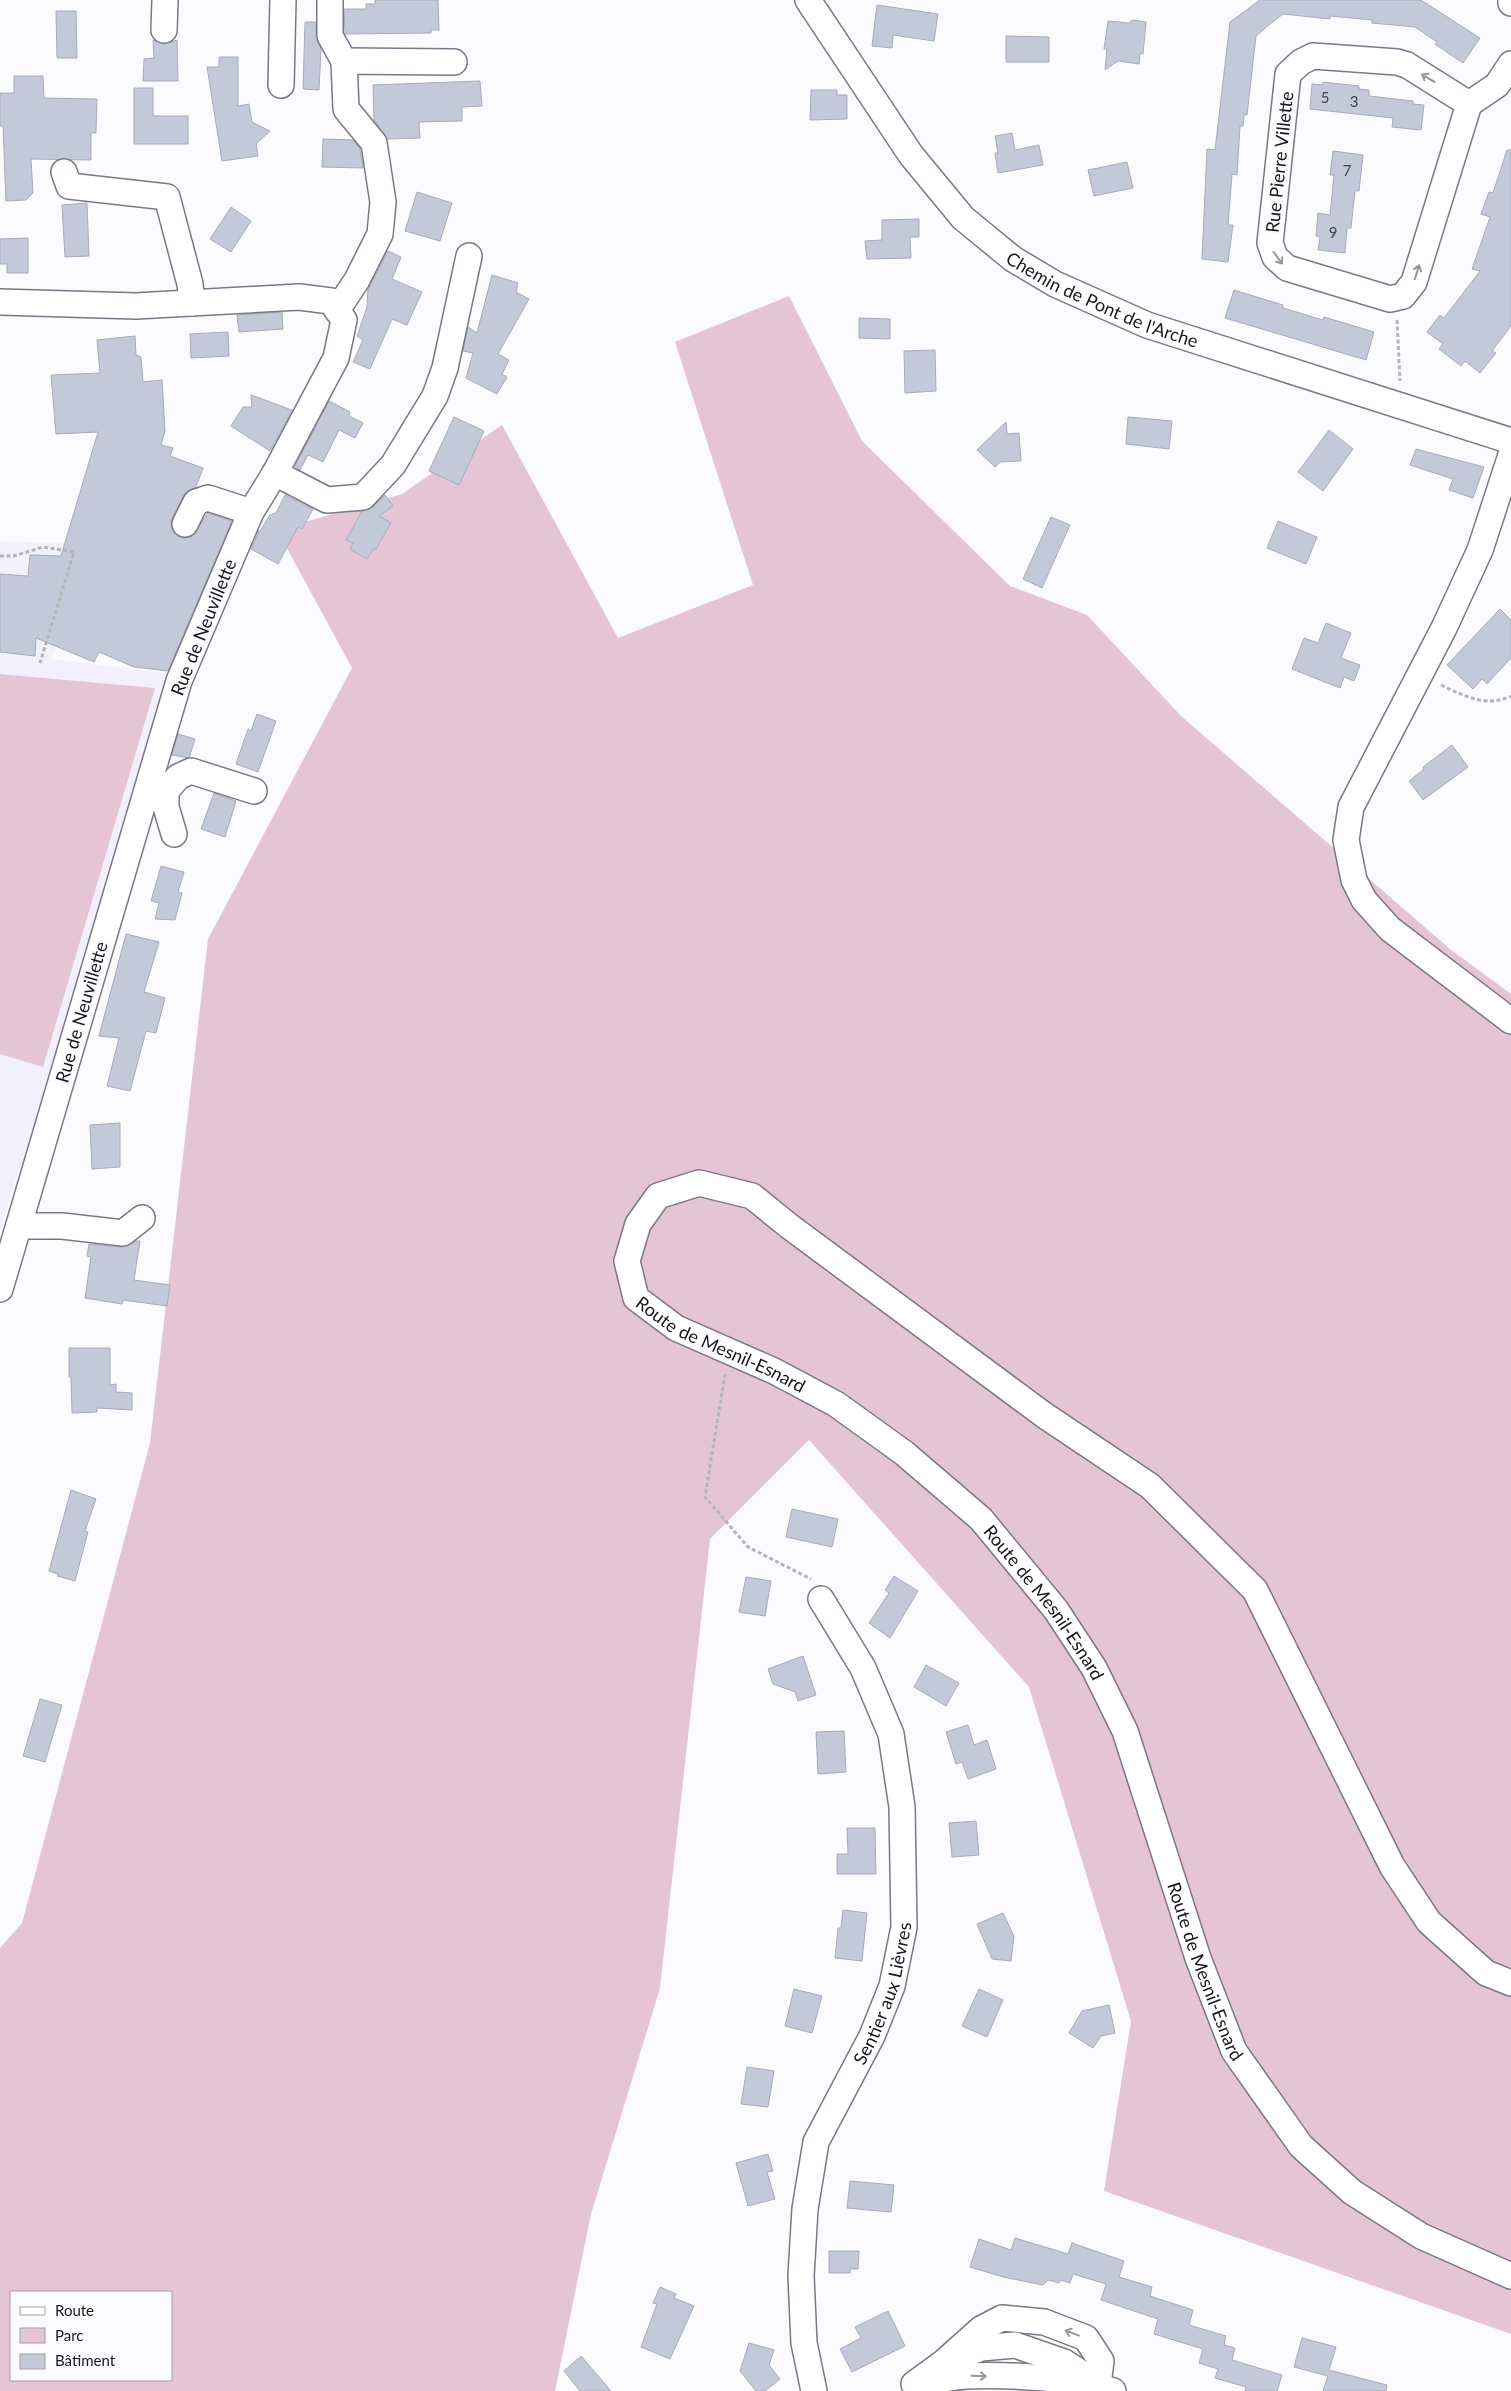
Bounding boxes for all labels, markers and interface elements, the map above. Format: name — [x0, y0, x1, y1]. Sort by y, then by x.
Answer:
one-way arrow — [1421, 72, 1435, 82]
house number: 5 — [1321, 88, 1329, 106]
street label: Rue Pierre Villette — [1261, 90, 1297, 234]
house number: 3 — [1350, 92, 1358, 110]
house number: 7 — [1343, 161, 1352, 179]
house number: 9 — [1329, 223, 1337, 241]
street label: Chemin de Pont de l'Arche — [1002, 247, 1201, 352]
one-way arrow — [1273, 251, 1283, 265]
one-way arrow — [1412, 265, 1422, 281]
street label: Rue de Neuvillette — [166, 555, 240, 699]
street label: Rue de Neuvillette — [50, 939, 112, 1085]
street label: Route de Mesnil-Esnard — [632, 1291, 809, 1397]
street label: Route de Mesnil-Esnard — [979, 1520, 1109, 1683]
street label: Route de Mesnil-Esnard — [1163, 1879, 1248, 2065]
street label: Sentier aux Lièvres — [848, 1922, 915, 2068]
legend — [10, 2291, 172, 2381]
text: Route — [55, 2301, 94, 2319]
text: Parc — [55, 2326, 84, 2344]
one-way arrow — [1065, 2328, 1080, 2337]
text: Bâtiment — [55, 2351, 116, 2369]
one-way arrow — [970, 2371, 987, 2381]

